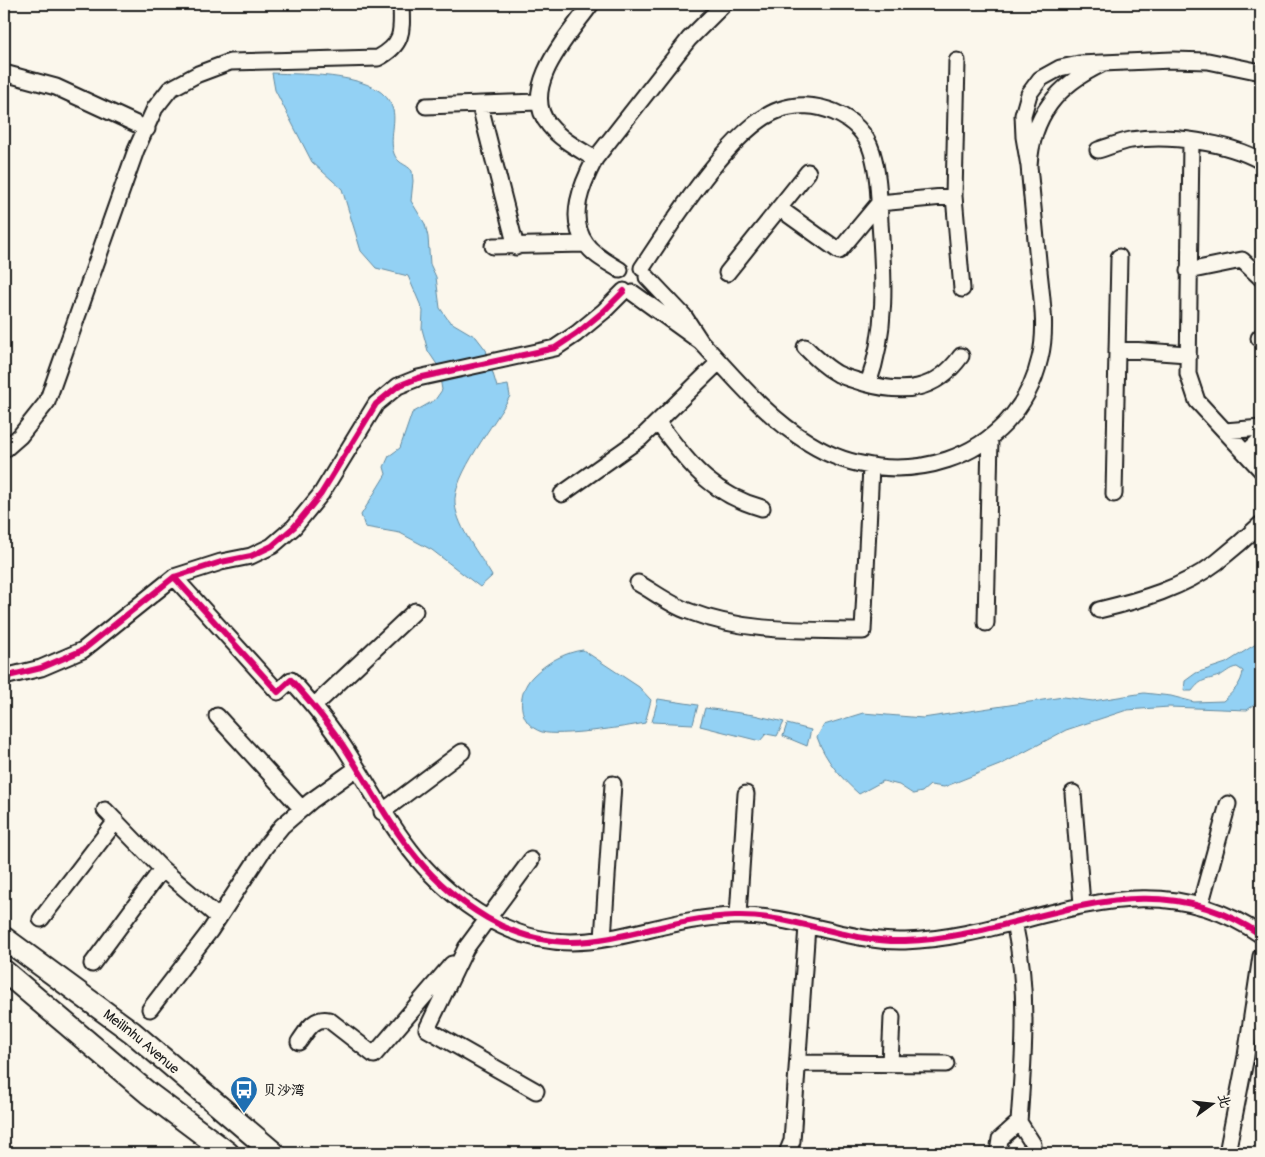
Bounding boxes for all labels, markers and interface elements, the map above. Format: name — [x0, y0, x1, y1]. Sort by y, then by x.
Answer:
street label: Meilinhu Avenue — [100, 1005, 183, 1077]
bus stop icon: 贝沙湾 — [229, 1075, 259, 1114]
north arrow — [1188, 1080, 1238, 1130]
place label: 贝沙湾 — [263, 1082, 305, 1099]
text: 北 — [1214, 1092, 1234, 1110]

